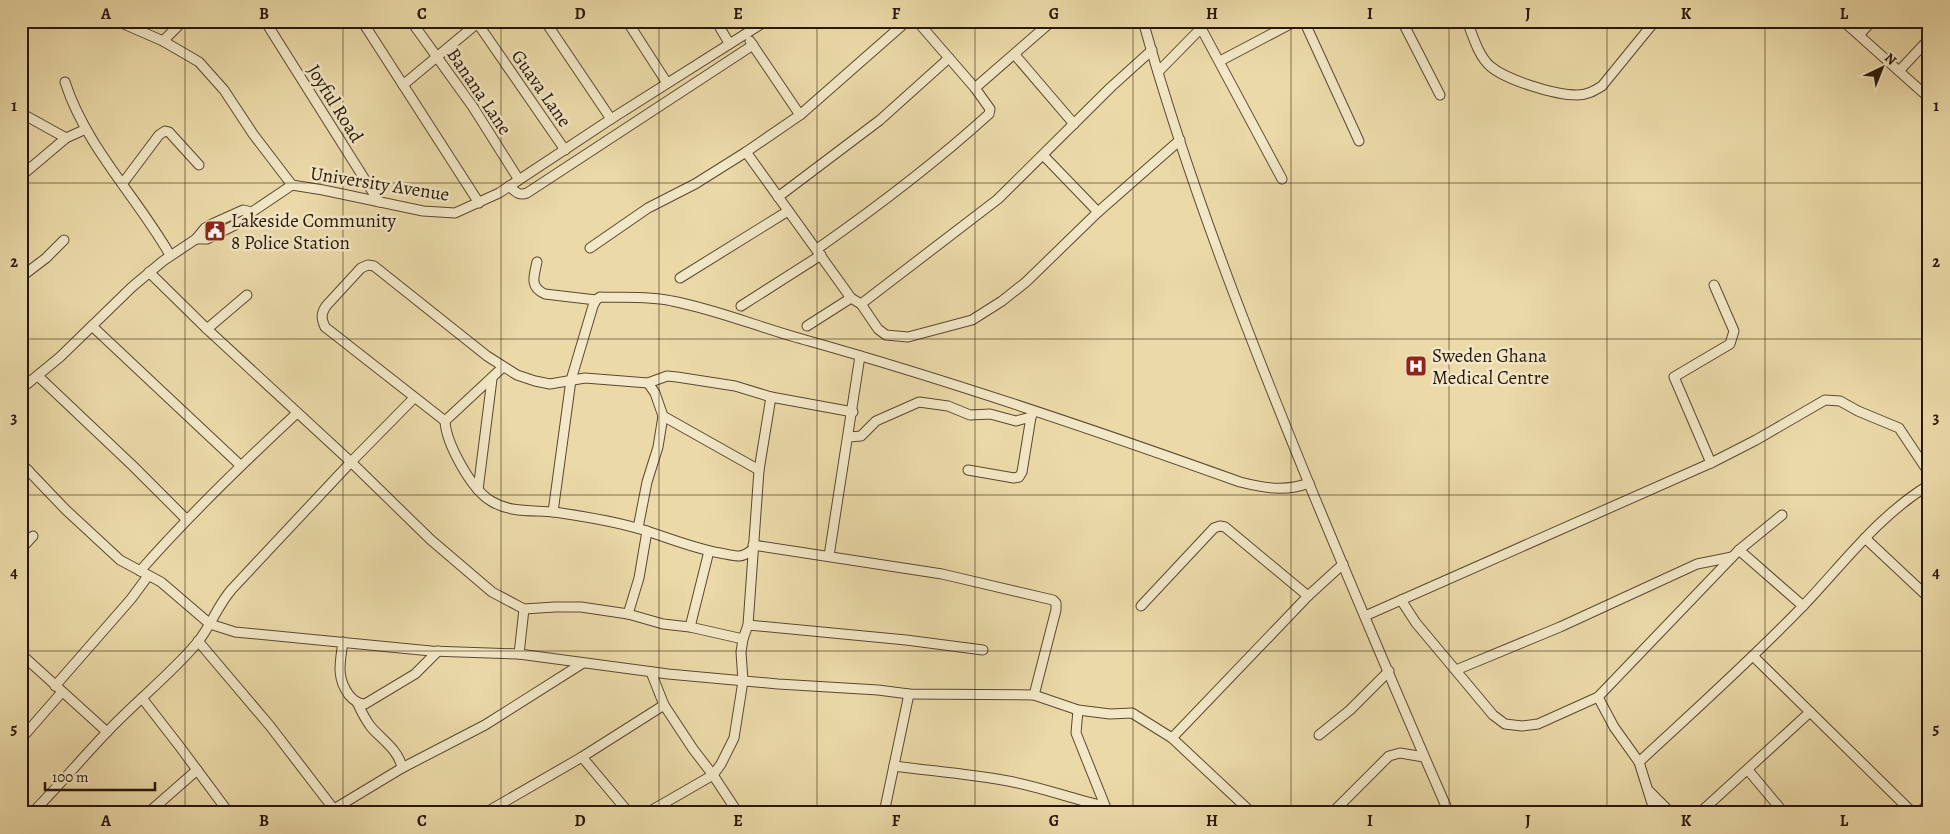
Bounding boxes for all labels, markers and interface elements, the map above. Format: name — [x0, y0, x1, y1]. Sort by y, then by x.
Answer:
text: A — [100, 3, 112, 25]
text: B — [259, 3, 269, 25]
text: C — [417, 3, 427, 25]
text: D — [574, 3, 586, 25]
text: E — [733, 3, 743, 25]
text: F — [892, 3, 901, 25]
text: G — [1049, 3, 1059, 25]
text: H — [1206, 3, 1218, 25]
text: I — [1367, 3, 1373, 25]
text: J — [1525, 3, 1531, 25]
text: K — [1681, 3, 1692, 25]
text: L — [1840, 3, 1849, 25]
north arrow — [1858, 42, 1908, 92]
street label: Banana Lane — [440, 43, 518, 140]
street label: Guava Lane — [505, 45, 577, 133]
text: N — [1880, 48, 1901, 69]
street label: Joyful Road — [301, 59, 370, 148]
text: 1 — [11, 95, 17, 117]
text: 1 — [1933, 95, 1939, 117]
street label: University Avenue — [308, 160, 451, 208]
place label: Lakeside Community 8 Police Station — [231, 208, 396, 256]
public building icon: Lakeside Community 8 Police Station — [203, 219, 227, 243]
text: 2 — [10, 251, 18, 273]
text: 2 — [1932, 251, 1940, 273]
place label: Sweden Ghana Medical Centre — [1432, 343, 1549, 391]
hospital icon: Sweden Ghana Medical Centre — [1404, 354, 1428, 378]
text: 3 — [11, 407, 18, 429]
text: 3 — [1933, 407, 1940, 429]
text: 4 — [10, 562, 18, 584]
text: 4 — [1932, 562, 1940, 584]
text: 5 — [11, 718, 18, 740]
text: 5 — [1933, 718, 1940, 740]
scale bar — [45, 759, 155, 791]
text: 100 m — [52, 767, 89, 787]
text: A — [100, 810, 112, 832]
text: B — [259, 810, 269, 832]
text: C — [417, 810, 427, 832]
text: D — [574, 810, 586, 832]
text: E — [733, 810, 743, 832]
text: F — [892, 810, 901, 832]
text: G — [1049, 810, 1059, 832]
text: H — [1206, 810, 1218, 832]
text: I — [1367, 810, 1373, 832]
text: J — [1525, 810, 1531, 832]
text: K — [1681, 810, 1692, 832]
text: L — [1840, 810, 1849, 832]

